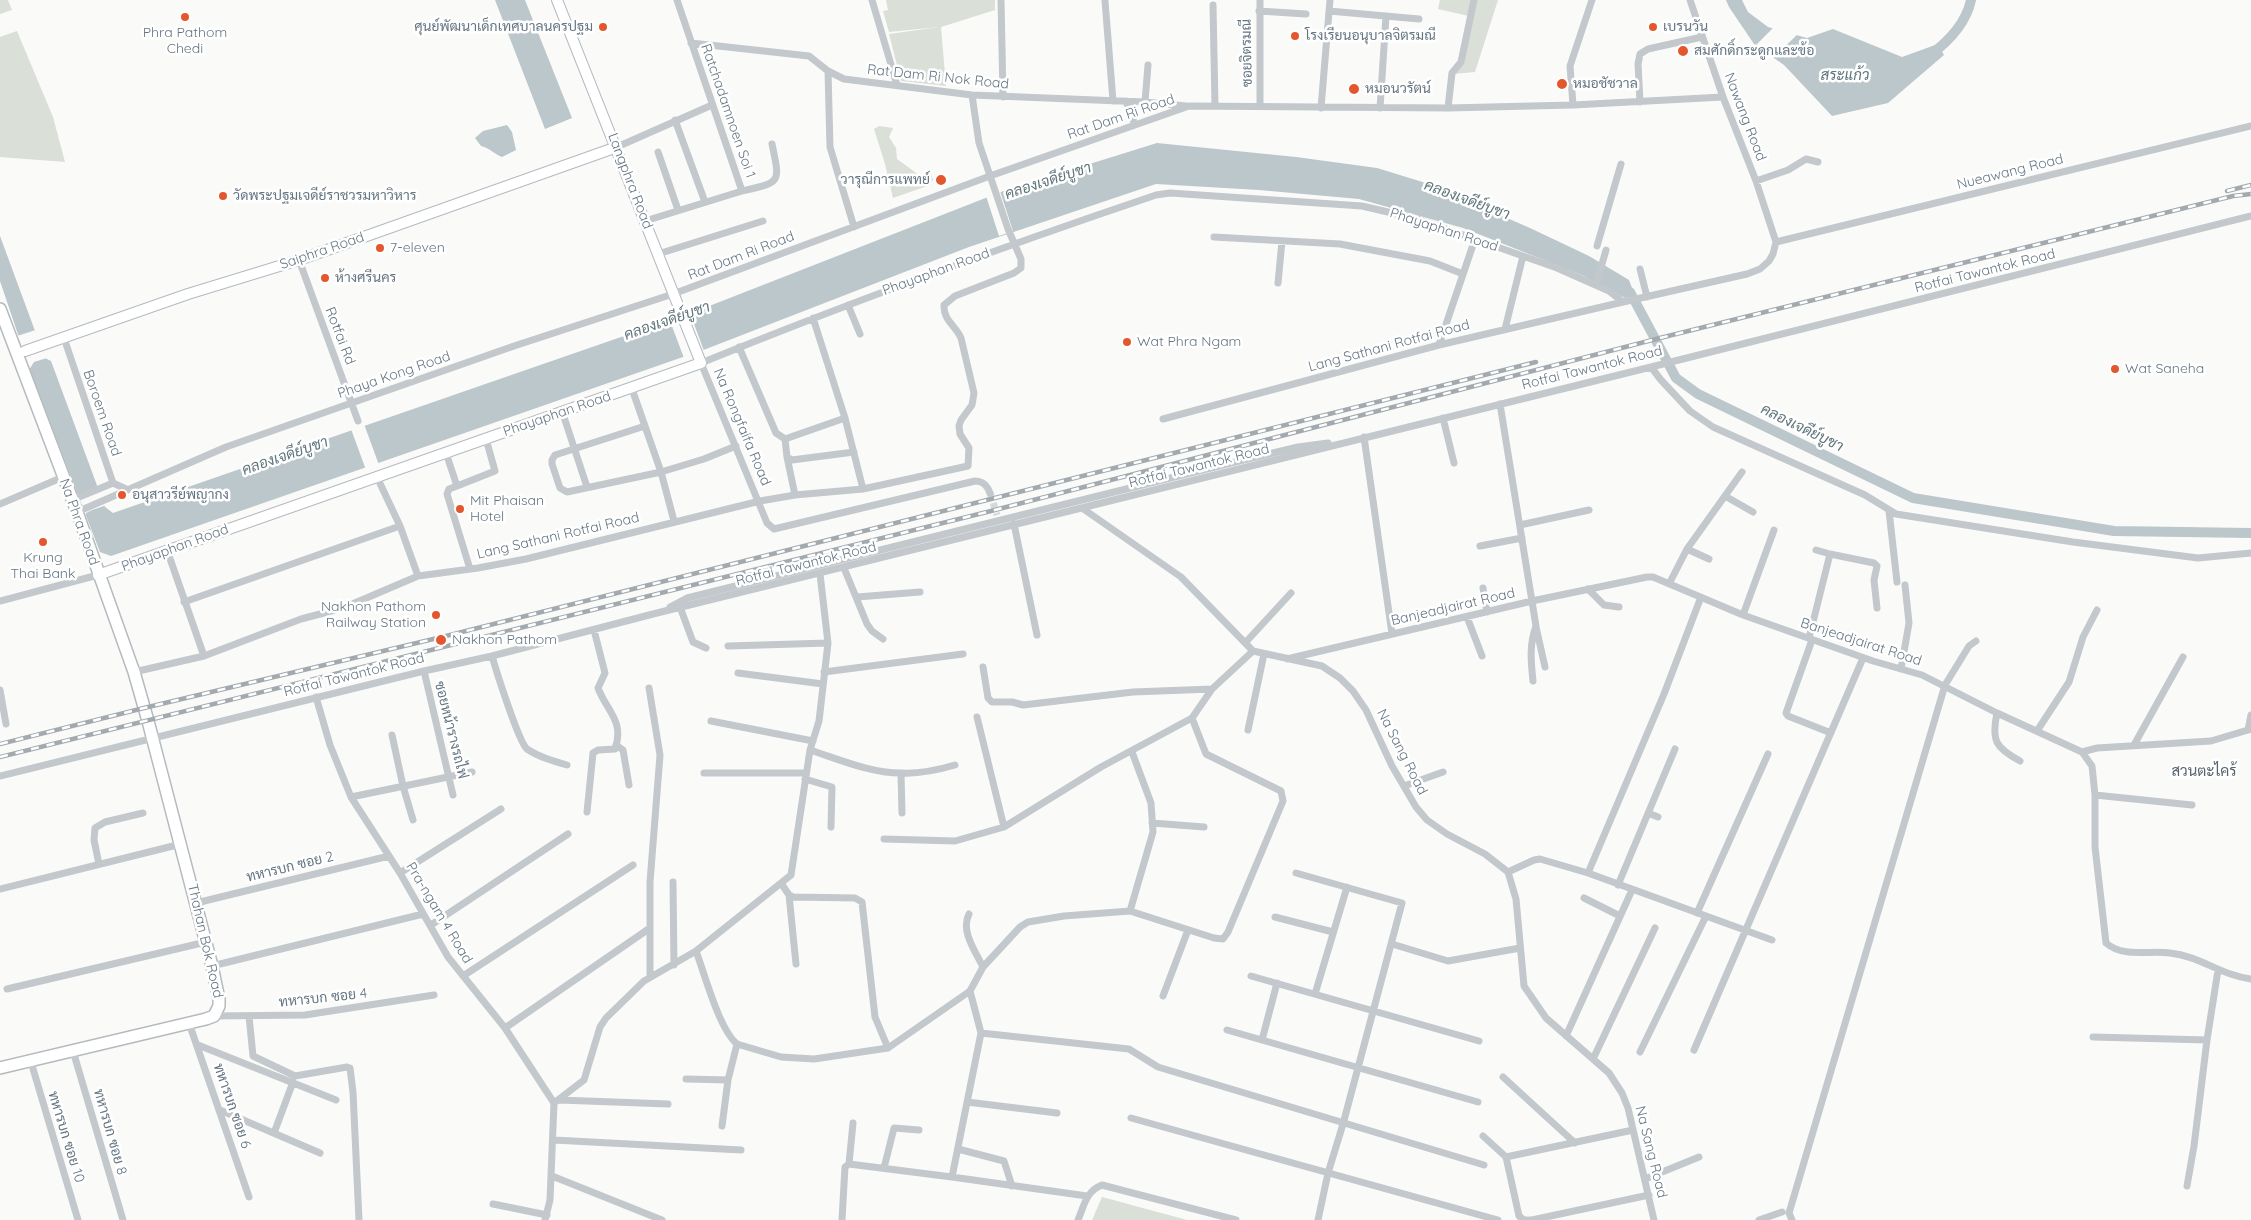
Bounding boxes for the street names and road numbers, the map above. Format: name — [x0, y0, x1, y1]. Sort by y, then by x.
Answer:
street label: ซอยจิตรมณี — [1238, 19, 1256, 87]
street label: Ratchadamnoen Soi 1 — [697, 42, 759, 180]
street label: Rat Dam Ri Nok Road — [866, 61, 1010, 93]
street label: Nawang Road — [1720, 71, 1770, 163]
street label: Rat Dam Ri Road — [1065, 91, 1177, 143]
street label: Langphra Road — [604, 131, 656, 231]
street label: Nueawang Road — [1955, 151, 2065, 193]
street label: Phayaphan Road — [1388, 205, 1500, 255]
street label: Rat Dam Ri Road — [685, 228, 797, 284]
street label: Saiphra Road — [278, 229, 366, 273]
street label: Phayaphan Road — [880, 245, 992, 299]
street label: Rotfai Tawantok Road — [1913, 245, 2057, 297]
street label: Rotfai Rd — [321, 305, 359, 367]
street label: Lang Sathani Rotfai Road — [1307, 316, 1471, 376]
street label: Rotfai Tawantok Road — [1520, 342, 1664, 394]
street label: Phaya Kong Road — [335, 348, 453, 402]
street label: Na Rongfaifa Road — [710, 366, 774, 488]
street label: Boroem Road — [79, 368, 125, 458]
street label: Phayaphan Road — [501, 388, 613, 440]
street label: Rotfai Tawantok Road — [1127, 440, 1271, 492]
street label: Na Phra Road — [56, 476, 102, 568]
street label: Lang Sathani Rotfai Road — [475, 509, 641, 563]
street label: Phayaphan Road — [119, 521, 231, 575]
street label: Rotfai Tawantok Road — [734, 538, 878, 590]
street label: Banjeadjairat Road — [1389, 585, 1517, 629]
street label: Banjeadjairat Road — [1798, 614, 1924, 670]
street label: Rotfai Tawantok Road — [282, 649, 426, 701]
street label: ซอยหน้ารางรถไฟ — [431, 680, 471, 780]
street label: Na Sang Road — [1373, 706, 1431, 798]
street label: ทหารบก ซอย 2 — [245, 848, 335, 886]
street label: Pra-ngam 4 Road — [402, 859, 476, 967]
street label: Thahan Bok Road — [184, 882, 226, 1000]
street label: ทหารบก ซอย 4 — [278, 985, 368, 1011]
street label: ทหารบก ซอย 6 — [210, 1061, 254, 1151]
street label: ทหารบก ซอย 8 — [90, 1087, 130, 1177]
street label: ทหารบก ซอย 10 — [44, 1089, 88, 1185]
street label: Na Sang Road — [1631, 1104, 1671, 1200]

